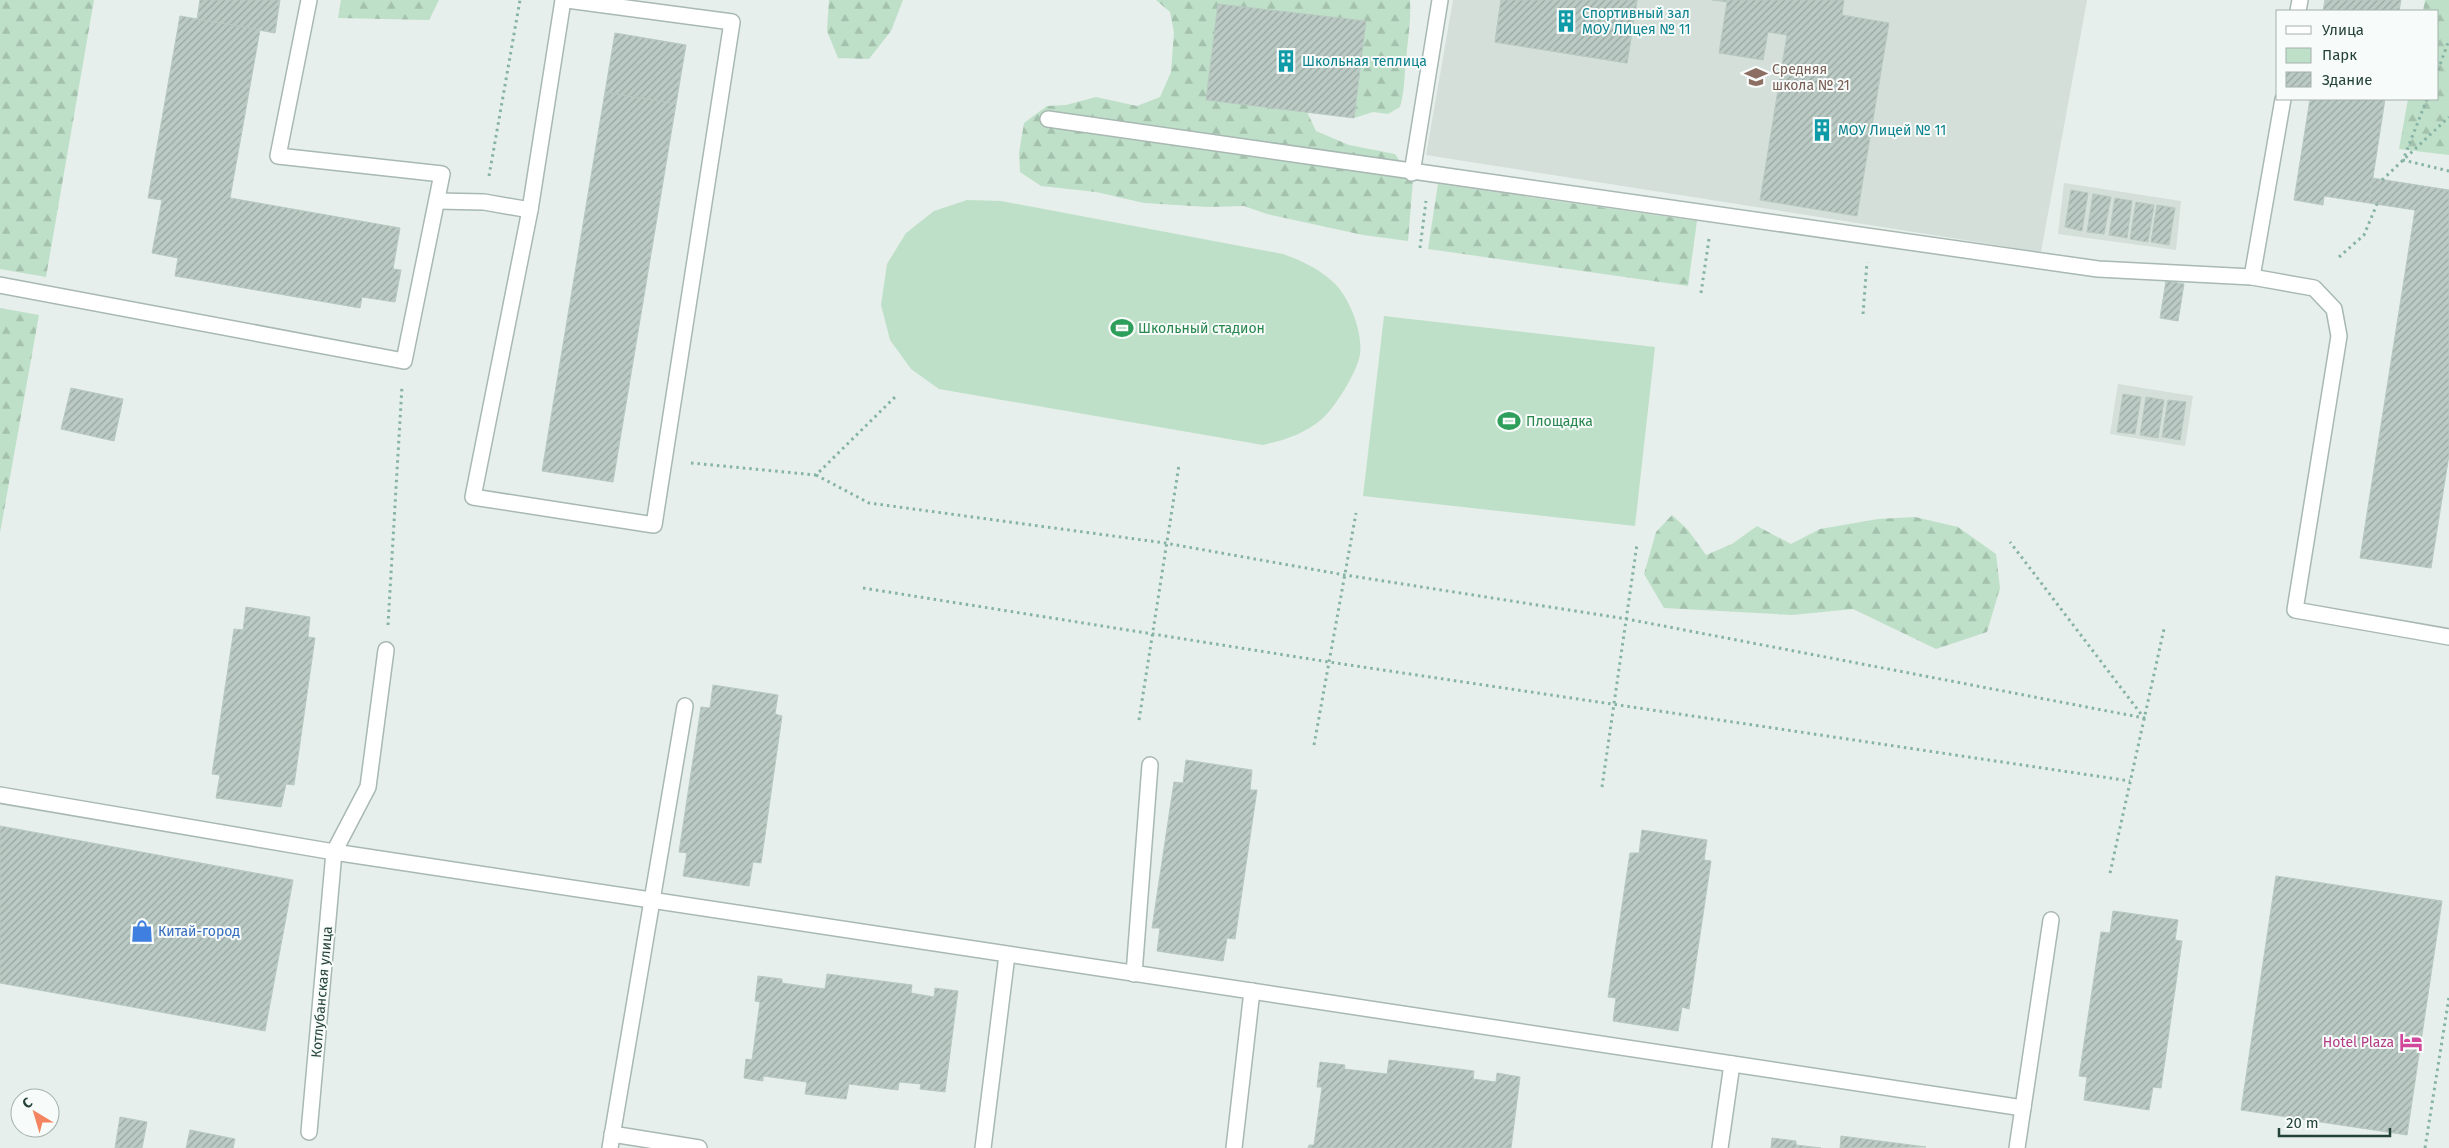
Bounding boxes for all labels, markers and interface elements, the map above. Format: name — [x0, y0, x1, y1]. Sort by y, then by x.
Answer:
place label: Спортивный зал МОУ ЛИцея № 11 — [1582, 5, 1691, 38]
building icon: Спортивный зал МОУ ЛИцея № 11 — [1553, 8, 1579, 34]
legend — [2276, 10, 2439, 100]
text: Улица — [2322, 21, 2364, 39]
text: Парк — [2322, 46, 2357, 64]
building icon: Школьная теплица — [1273, 48, 1299, 74]
place label: Школьная теплица — [1302, 53, 1427, 70]
place label: Средняя школа № 21 — [1772, 61, 1850, 94]
school or university icon: Средняя школа № 21 — [1743, 64, 1769, 90]
text: Здание — [2322, 71, 2372, 89]
building icon: МОУ Лицей № 11 — [1809, 117, 1835, 143]
place label: МОУ Лицей № 11 — [1838, 122, 1946, 139]
sports icon: Школьный стадион — [1109, 315, 1135, 341]
place label: Школьный стадион — [1138, 320, 1265, 337]
sports icon: Площадка — [1496, 408, 1522, 434]
place label: Площадка — [1526, 413, 1593, 430]
shop icon: Китай-город — [129, 918, 155, 944]
place label: Китай-город — [158, 923, 240, 940]
street label: Котлубанская улица — [308, 925, 336, 1059]
hotel icon: Hotel Plaza — [2398, 1029, 2424, 1055]
place label: Hotel Plaza — [2323, 1034, 2394, 1051]
north arrow — [10, 1088, 60, 1138]
text: С — [19, 1094, 36, 1112]
scale bar — [2279, 1106, 2390, 1138]
text: 20 m — [2286, 1114, 2319, 1132]

